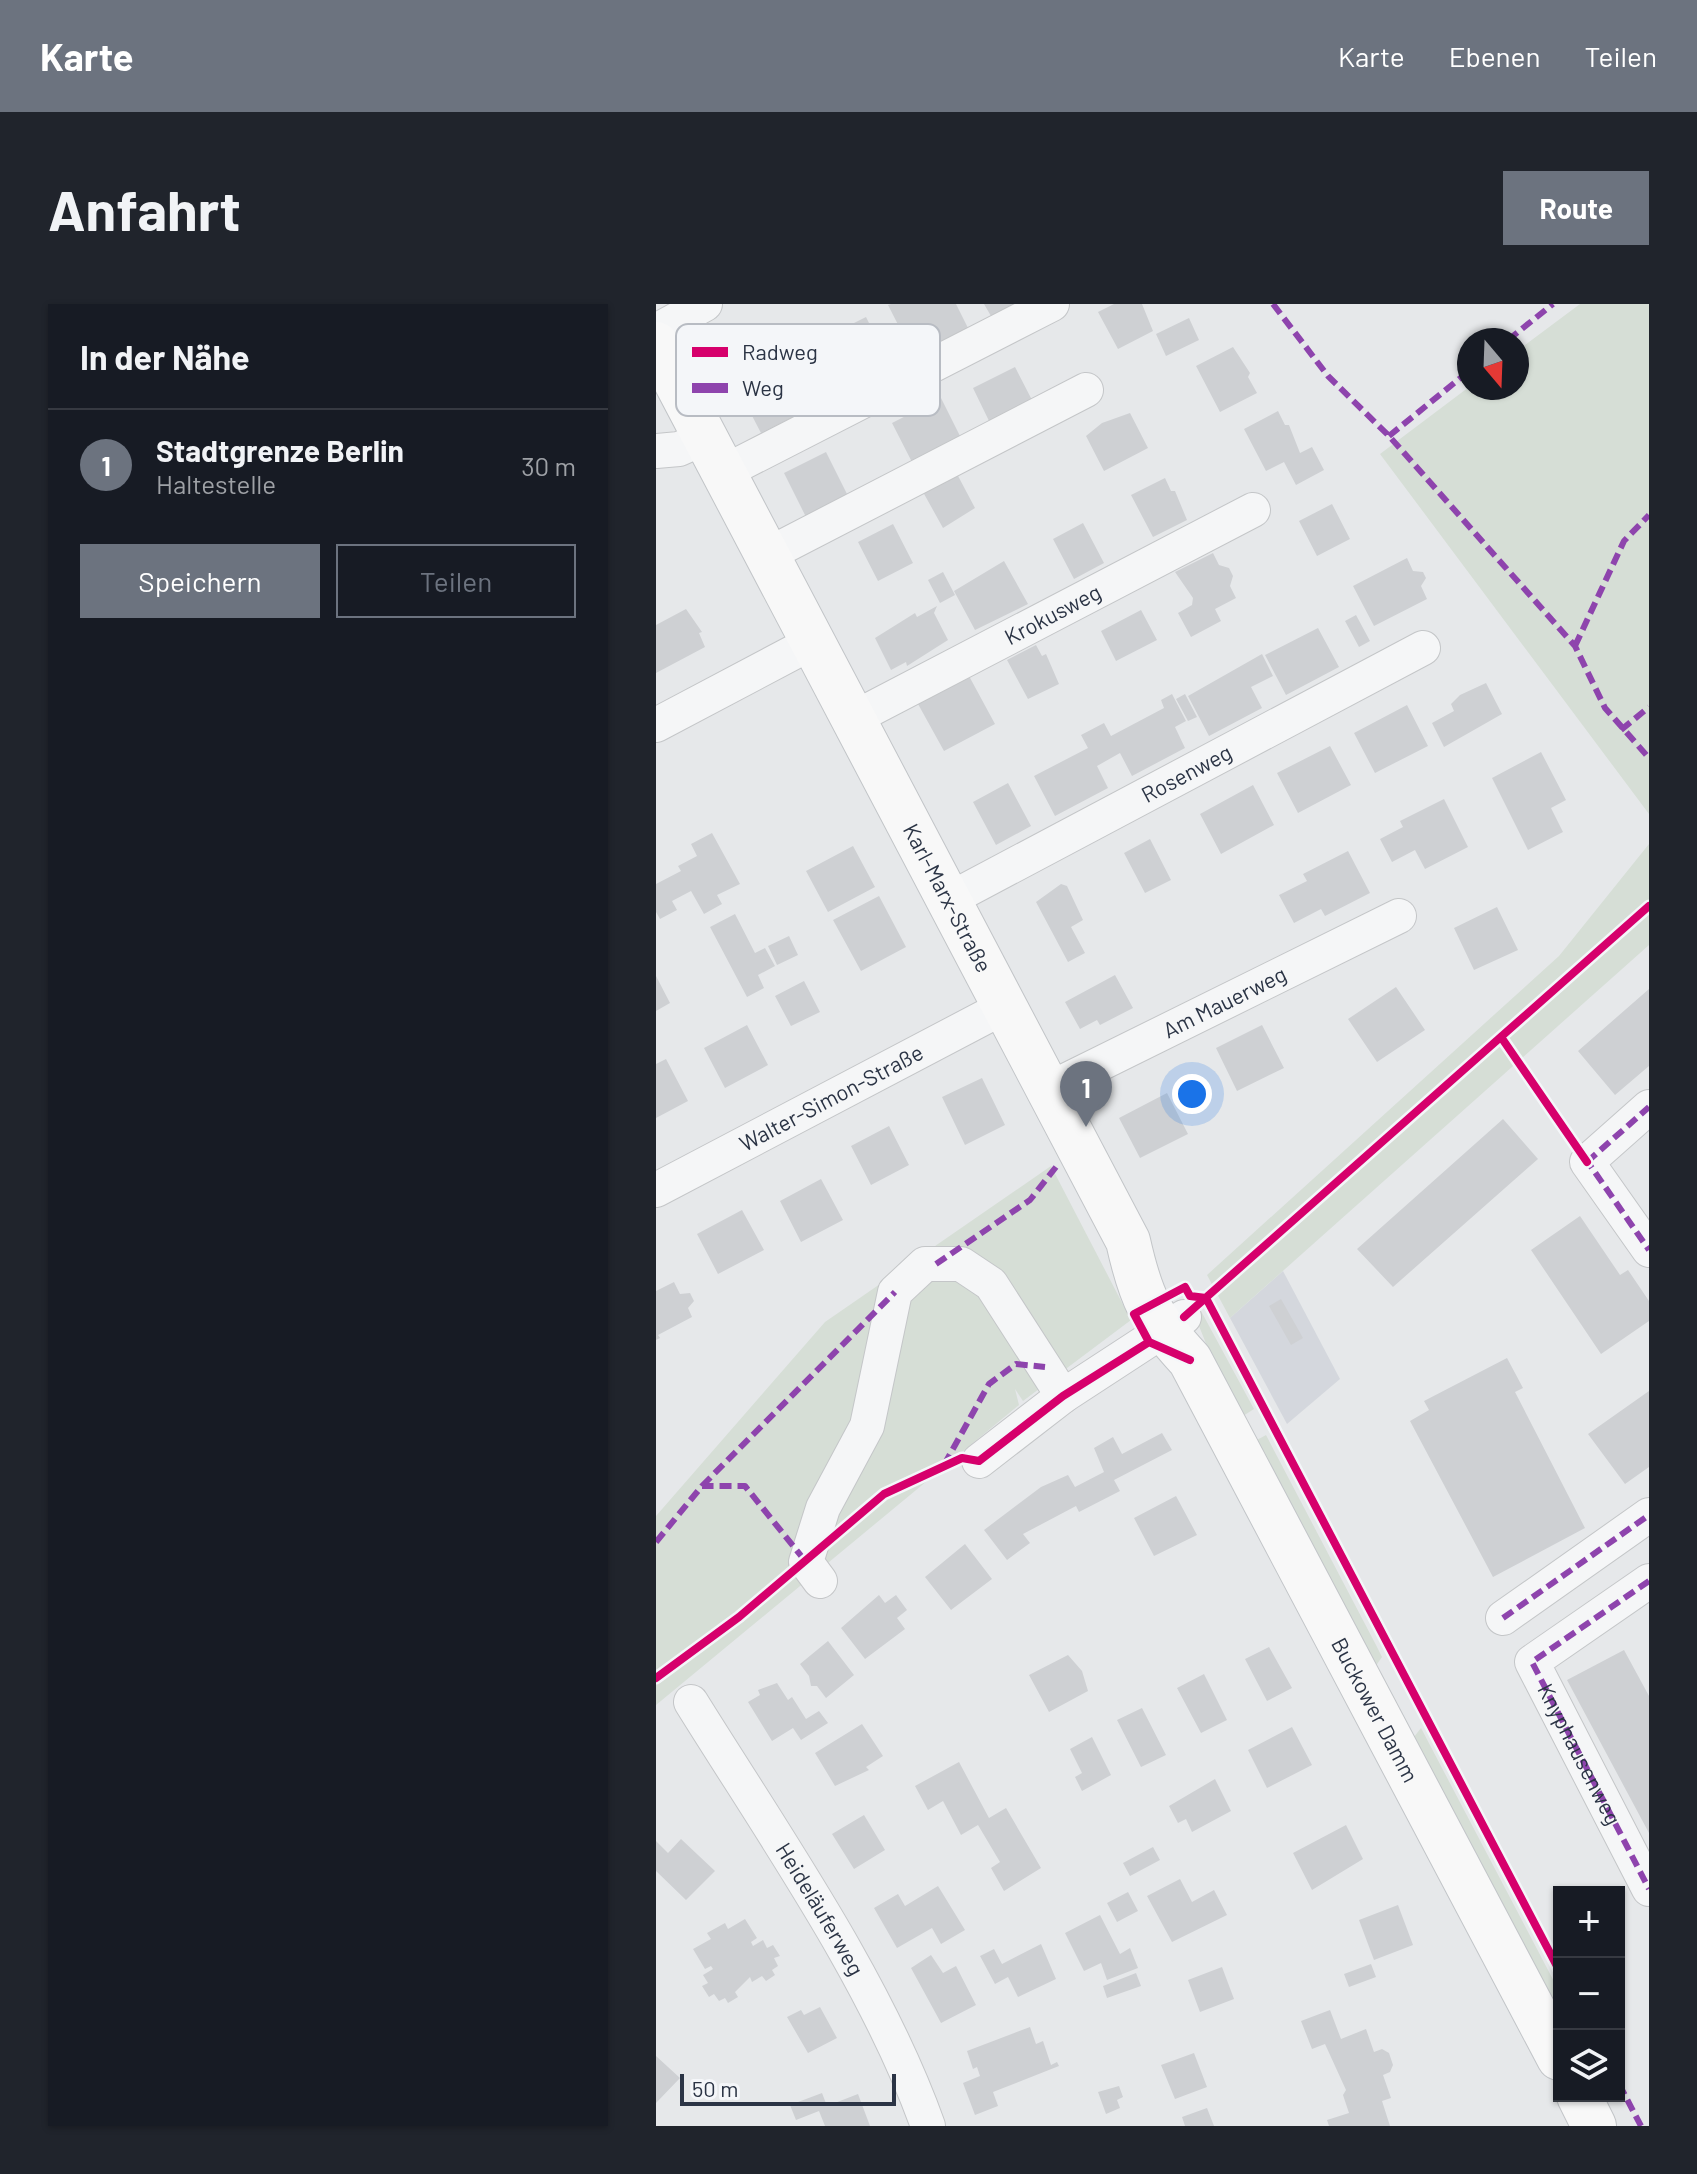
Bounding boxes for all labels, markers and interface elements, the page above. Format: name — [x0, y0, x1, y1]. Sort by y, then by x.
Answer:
text: Karte — [40, 33, 134, 79]
text: Karte — [1338, 39, 1405, 73]
text: Ebenen — [1449, 39, 1541, 73]
text: Teilen — [1585, 39, 1657, 73]
button: Route — [1503, 171, 1649, 245]
text: Anfahrt — [48, 175, 241, 242]
legend — [676, 324, 940, 416]
north arrow — [1457, 328, 1529, 400]
text: In der Nähe — [80, 336, 250, 377]
text: Radweg — [742, 338, 818, 364]
text: Weg — [742, 374, 784, 400]
text: Stadtgrenze Berlin — [156, 432, 404, 468]
text: 1 — [101, 450, 111, 481]
text: 30 m — [521, 450, 576, 481]
text: Haltestelle — [156, 468, 276, 499]
button: Speichern — [80, 544, 320, 618]
button: Teilen — [336, 544, 576, 618]
street label: Krokusweg — [1000, 578, 1105, 649]
street label: Rosenweg — [1136, 738, 1236, 807]
street label: Karl-Marx-Straße — [899, 819, 998, 976]
street label: Am Mauerweg — [1158, 960, 1290, 1043]
street label: Walter-Simon-Straße — [735, 1038, 927, 1156]
pin: 1 — [1060, 1061, 1112, 1127]
your location — [1172, 1074, 1212, 1114]
street label: Buckower Damm — [1327, 1633, 1425, 1786]
street label: Knyphausenweg — [1533, 1679, 1628, 1829]
street label: Heideläuferweg — [771, 1837, 870, 1979]
map controls — [1553, 1886, 1625, 2102]
button: + — [1553, 1886, 1625, 1958]
button: − — [1553, 1958, 1625, 2030]
button: layers — [1553, 2030, 1625, 2102]
scale bar — [680, 2070, 896, 2106]
text: 50 m — [692, 2075, 738, 2101]

